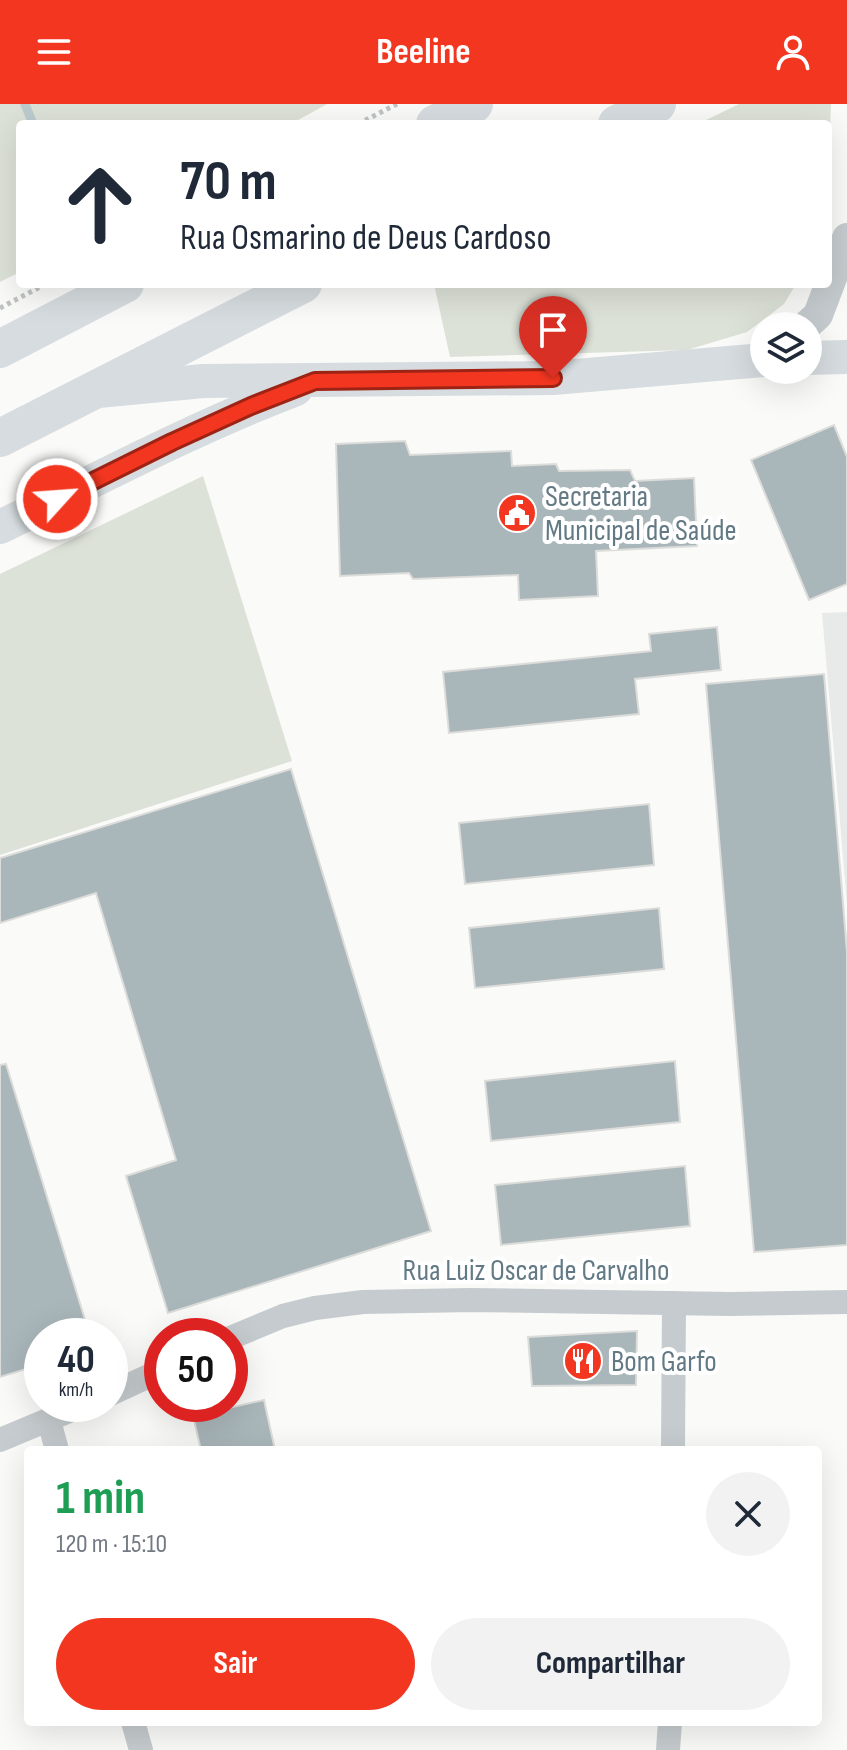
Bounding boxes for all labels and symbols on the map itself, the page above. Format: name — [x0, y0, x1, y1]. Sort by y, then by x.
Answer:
pin — [519, 296, 587, 378]
position arrow — [15, 457, 99, 541]
place label: Secretaria Municipal de Saúde — [545, 479, 737, 549]
public building icon: Secretaria Municipal de Saúde — [496, 492, 538, 534]
street label: Rua Luiz Oscar de Carvalho — [403, 1253, 669, 1289]
speed limit sign: 50 — [144, 1318, 248, 1422]
restaurant icon: Bom Garfo — [562, 1340, 604, 1382]
place label: Bom Garfo — [611, 1344, 717, 1380]

